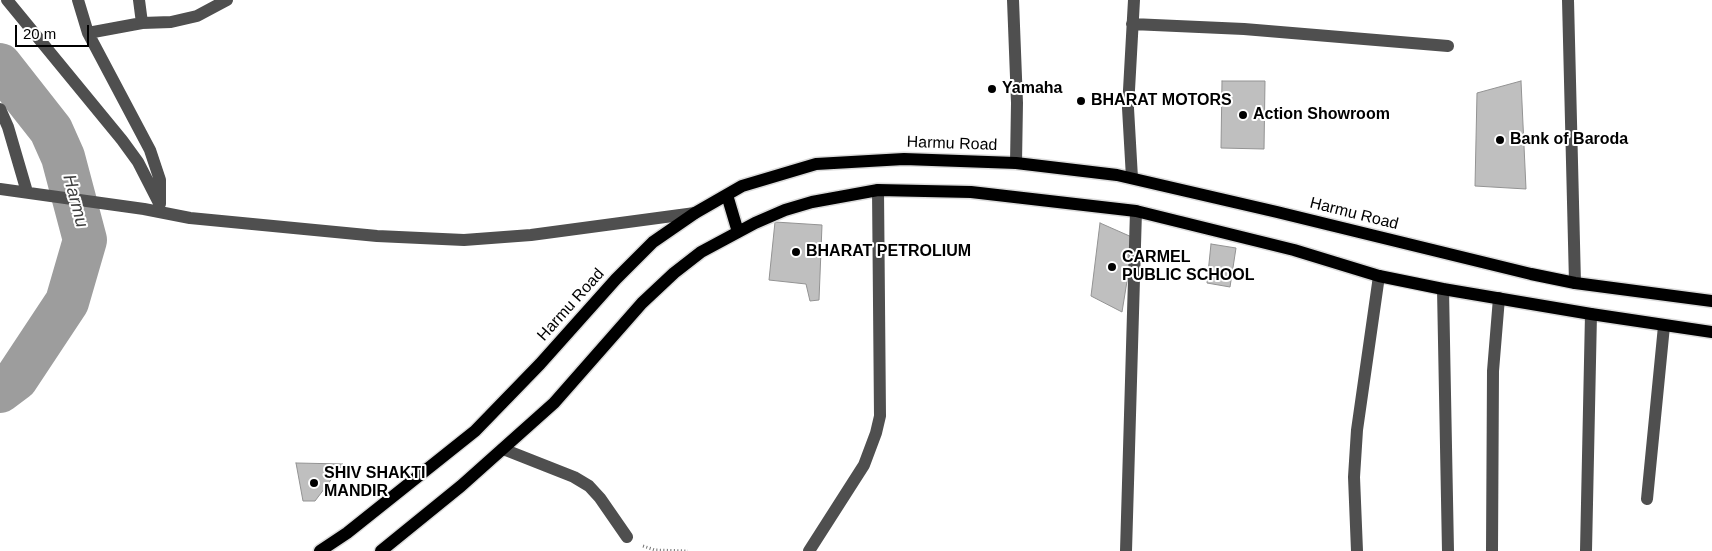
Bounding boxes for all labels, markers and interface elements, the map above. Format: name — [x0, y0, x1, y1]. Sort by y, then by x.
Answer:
scale bar — [18, 15, 91, 47]
text: 20 m — [23, 25, 56, 42]
place label: Yamaha — [1002, 79, 1062, 99]
marker: Yamaha — [986, 83, 998, 95]
place label: BHARAT MOTORS — [1091, 91, 1232, 111]
marker: BHARAT MOTORS — [1075, 95, 1087, 107]
place label: Action Showroom — [1253, 105, 1390, 125]
marker: Action Showroom — [1237, 109, 1249, 121]
place label: Bank of Baroda — [1510, 130, 1628, 150]
street label: Harmu Road — [906, 133, 998, 155]
marker: Bank of Baroda — [1494, 134, 1506, 146]
water label: Harmu — [58, 172, 92, 230]
street label: Harmu Road — [1308, 194, 1400, 234]
place label: BHARAT PETROLIUM — [806, 242, 971, 262]
marker: BHARAT PETROLIUM — [790, 246, 802, 258]
place label: CARMEL PUBLIC SCHOOL — [1122, 248, 1254, 286]
marker: CARMEL PUBLIC SCHOOL — [1106, 261, 1118, 273]
street label: Harmu Road — [534, 265, 608, 345]
place label: SHIV SHAKTI MANDIR — [324, 464, 425, 502]
marker: SHIV SHAKTI MANDIR — [308, 477, 320, 489]

